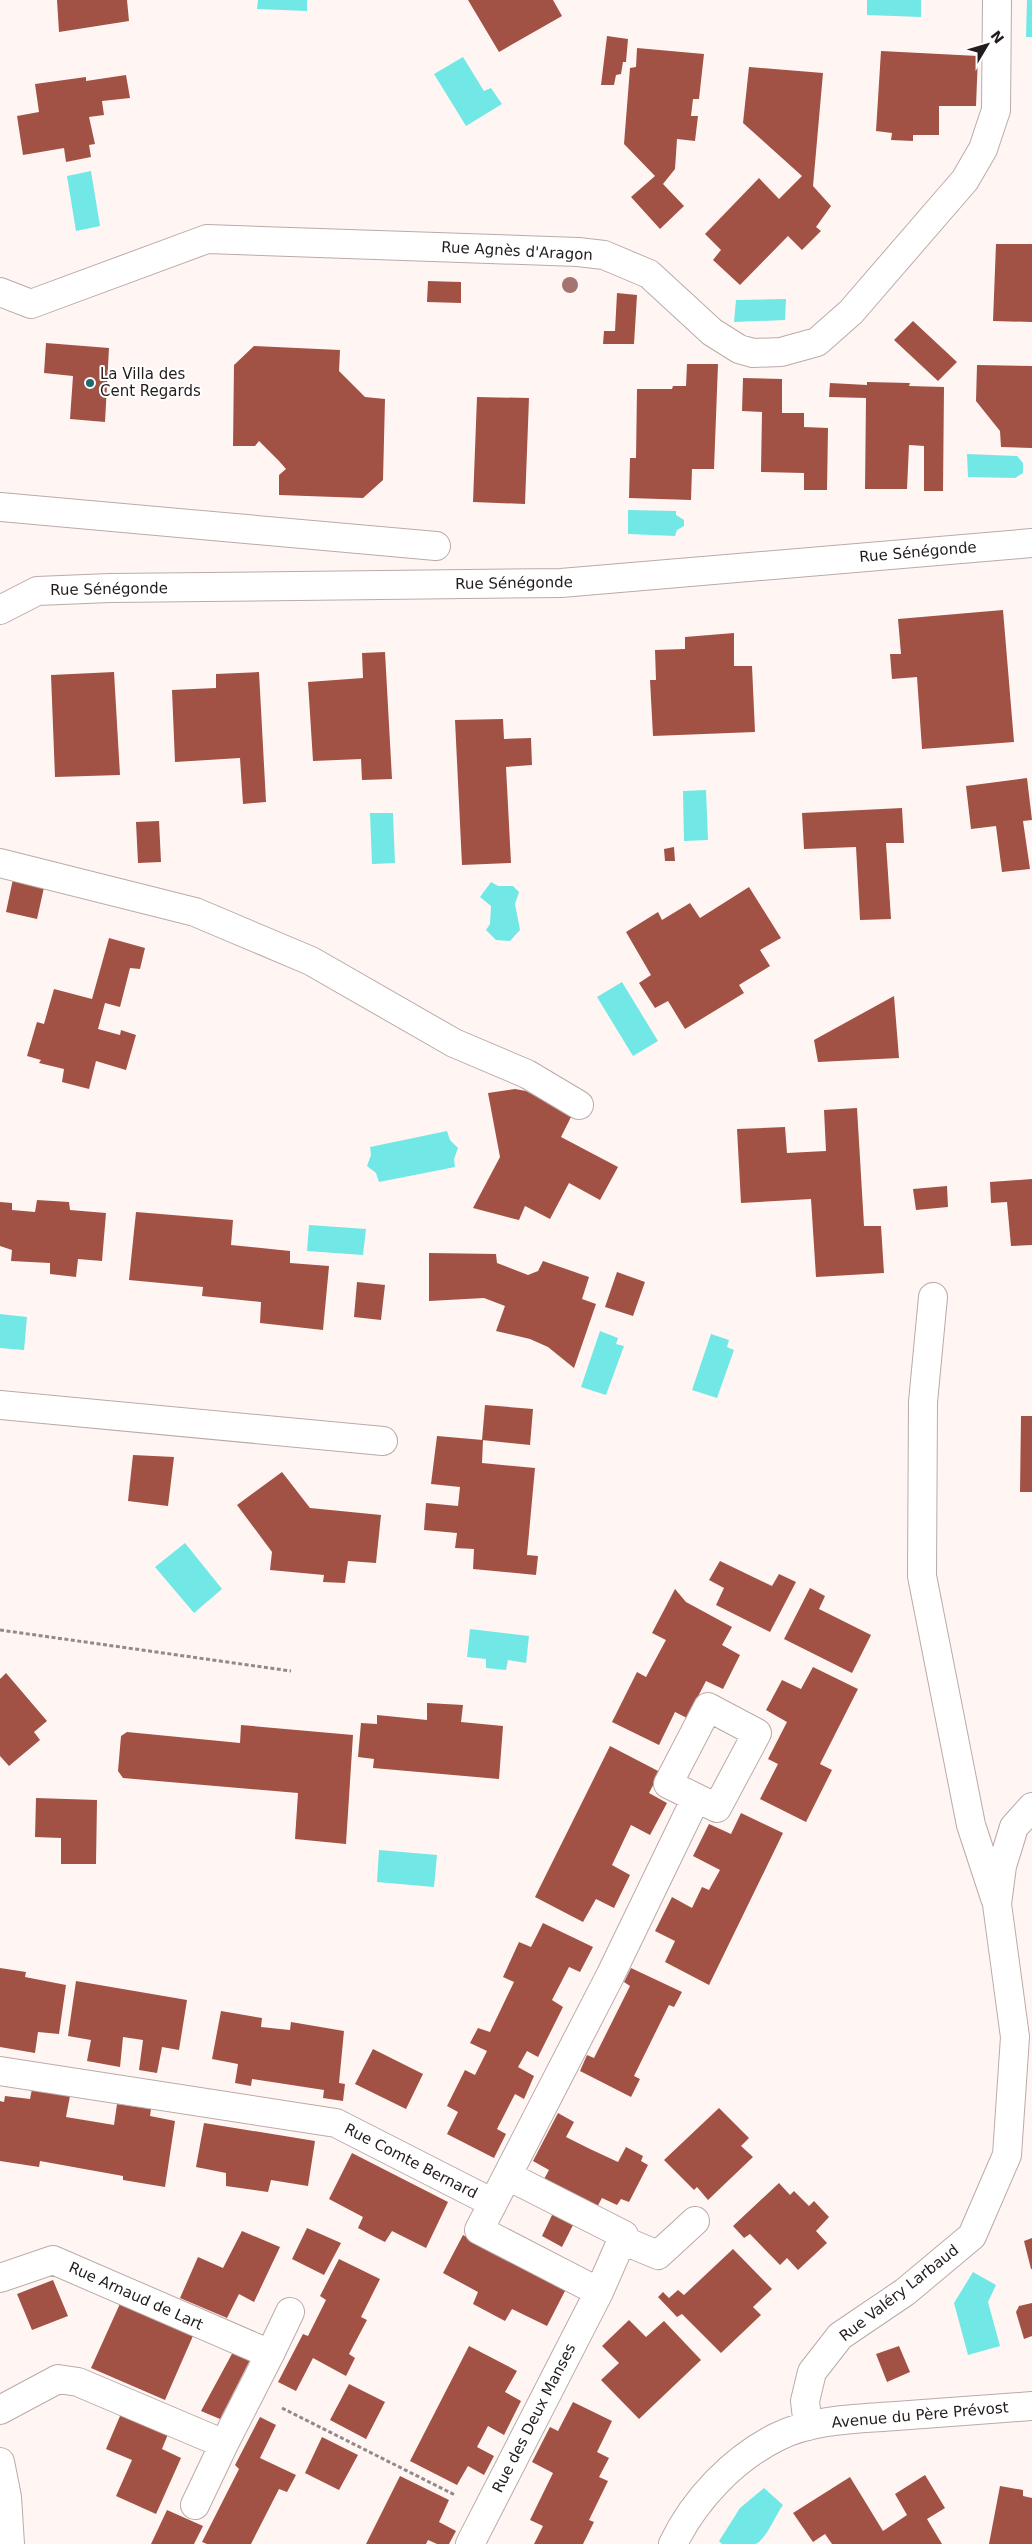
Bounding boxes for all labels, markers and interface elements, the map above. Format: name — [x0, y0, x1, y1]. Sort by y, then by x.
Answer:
north arrow — [962, 20, 1012, 70]
text: N — [987, 27, 1007, 47]
street label: Rue Agnès d'Aragon — [441, 238, 593, 264]
place label: La Villa des Cent Regards — [100, 365, 201, 400]
marker: La Villa des Cent Regards — [84, 377, 96, 389]
street label: Rue Sénégonde — [859, 538, 977, 566]
street label: Rue Sénégonde — [455, 573, 573, 593]
street label: Rue Sénégonde — [50, 579, 168, 599]
street label: Rue Comte Bernard — [341, 2120, 481, 2202]
street label: Rue Valéry Larbaud — [836, 2241, 962, 2345]
street label: Rue Arnaud de Lart — [66, 2258, 206, 2334]
street label: Rue des Deux Manses — [489, 2340, 580, 2496]
street label: Avenue du Père Prévost — [831, 2398, 1009, 2432]

